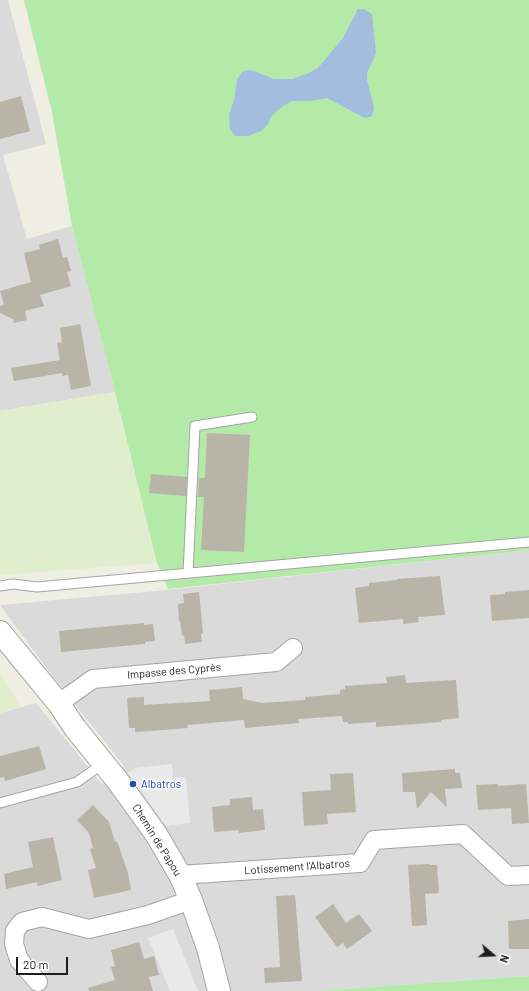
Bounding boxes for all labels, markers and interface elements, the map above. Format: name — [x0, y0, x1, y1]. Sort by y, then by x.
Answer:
street label: Impasse des Cyprès — [127, 660, 221, 682]
place label: Albatros — [141, 777, 181, 791]
marker: Albatros — [128, 779, 138, 789]
street label: Chemin de Papou — [130, 802, 184, 878]
street label: Lotissement l'Albatros — [244, 857, 350, 877]
north arrow — [473, 935, 513, 975]
scale bar — [18, 949, 70, 975]
text: N — [497, 953, 512, 965]
text: 20 m — [23, 957, 49, 971]

